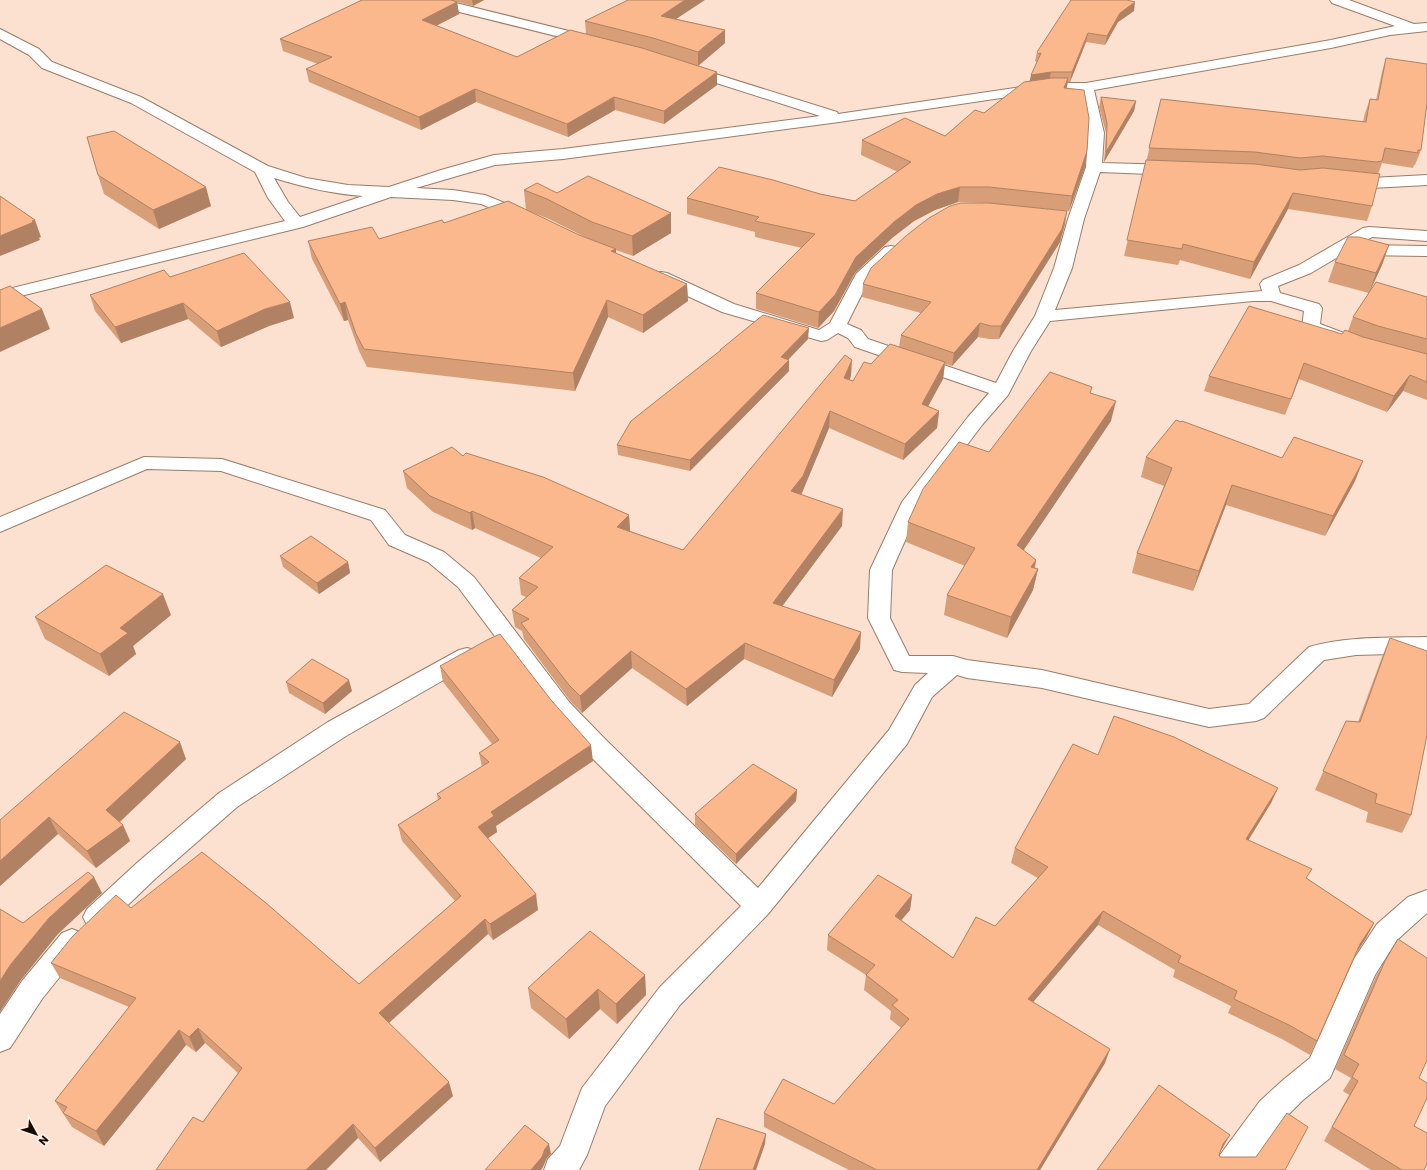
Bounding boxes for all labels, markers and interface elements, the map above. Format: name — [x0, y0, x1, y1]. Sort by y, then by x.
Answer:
north arrow — [16, 1114, 56, 1154]
text: N — [35, 1132, 52, 1149]

